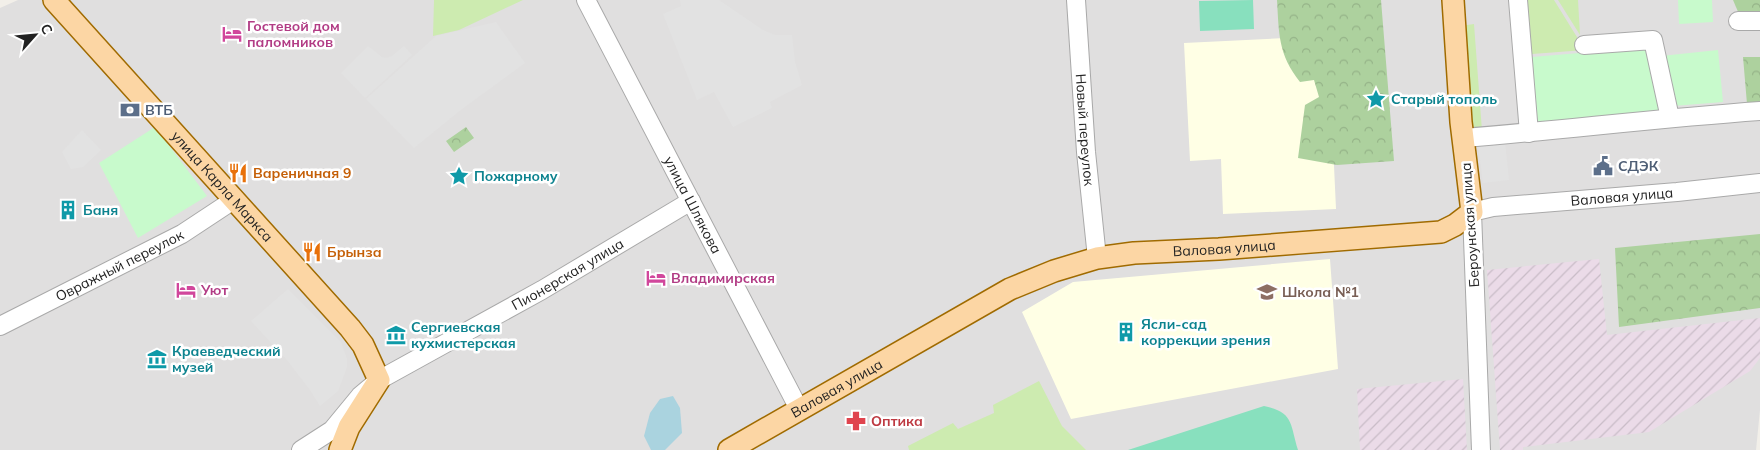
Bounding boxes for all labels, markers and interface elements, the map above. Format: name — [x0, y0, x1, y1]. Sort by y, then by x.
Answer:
north arrow — [10, 10, 60, 60]
place label: Гостевой дом паломников — [247, 17, 340, 51]
text: С — [36, 21, 57, 37]
hotel icon: Гостевой дом паломников — [221, 23, 243, 45]
street label: Новый переулок — [1072, 73, 1099, 187]
place icon: Старый тополь — [1365, 88, 1387, 110]
place label: Старый тополь — [1391, 90, 1497, 108]
bank icon: ВТБ — [119, 99, 141, 121]
place label: ВТБ — [145, 101, 173, 119]
street label: улица Карла Маркса — [167, 127, 277, 246]
street label: улица Шлякова — [660, 153, 726, 257]
public building icon: СДЭК — [1592, 155, 1614, 177]
place label: СДЭК — [1618, 157, 1659, 175]
restaurant icon: Вареничная 9 — [227, 162, 249, 184]
street label: Бероунская улица — [1457, 162, 1483, 288]
place label: Вареничная 9 — [253, 164, 351, 182]
place icon: Пожарному — [448, 165, 470, 187]
place label: Пожарному — [474, 167, 558, 185]
street label: Валовая улица — [1570, 183, 1674, 210]
building icon: Баня — [57, 199, 79, 221]
place label: Баня — [83, 201, 118, 219]
street label: Овражный переулок — [53, 225, 187, 305]
street label: Пионерская улица — [508, 234, 627, 314]
street label: Валовая улица — [1172, 236, 1276, 260]
restaurant icon: Брынза — [301, 241, 323, 263]
place label: Брынза — [327, 243, 382, 261]
hotel icon: Владимирская — [645, 267, 667, 289]
place label: Владимирская — [671, 269, 775, 287]
hotel icon: Уют — [175, 279, 197, 301]
place label: Уют — [200, 281, 228, 299]
school or university icon: Школа №1 — [1256, 281, 1278, 303]
place label: Школа №1 — [1282, 283, 1359, 301]
place label: Ясли-сад коррекции зрения — [1141, 315, 1270, 349]
place label: Сергиевская кухмистерская — [411, 318, 516, 352]
building icon: Ясли-сад коррекции зрения — [1115, 321, 1137, 343]
museum icon: Сергиевская кухмистерская — [385, 324, 407, 346]
place label: Краеведческий музей — [172, 342, 281, 376]
museum icon: Краеведческий музей — [146, 348, 168, 370]
street label: Валовая улица — [787, 355, 886, 422]
pharmacy icon: Оптика — [845, 410, 867, 432]
place label: Оптика — [871, 412, 923, 430]

